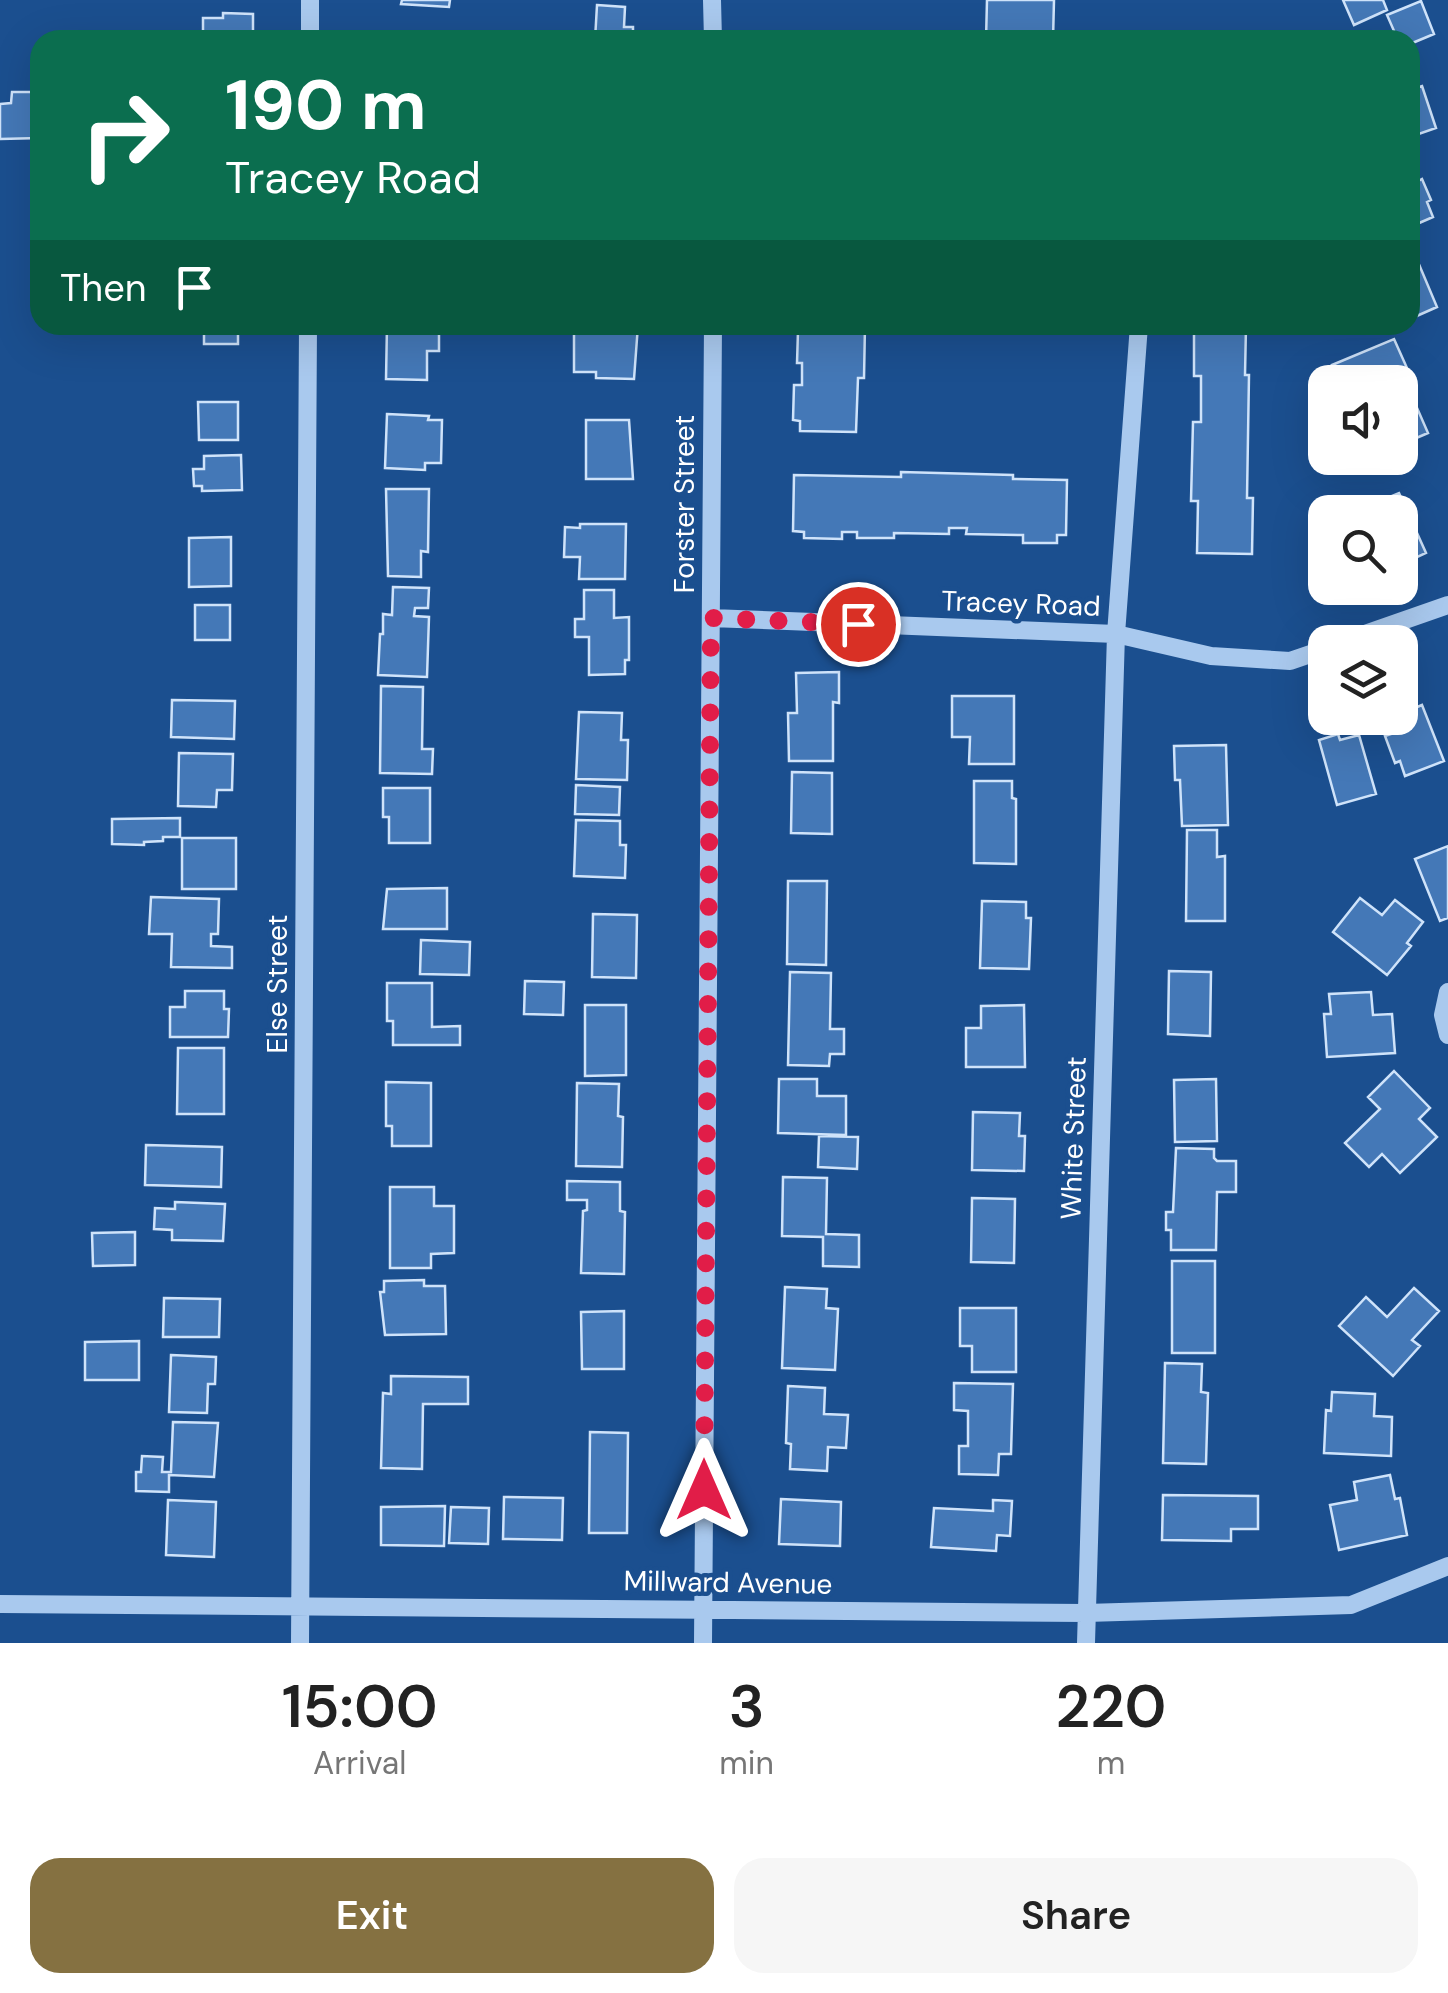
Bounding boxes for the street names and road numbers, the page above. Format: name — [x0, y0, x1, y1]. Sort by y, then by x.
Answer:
street label: Forster Street — [666, 415, 703, 593]
street label: Tracey Road — [941, 582, 1101, 625]
street label: Else Street — [259, 915, 296, 1053]
street label: White Street — [1052, 1056, 1095, 1220]
street label: Millward Avenue — [623, 1562, 833, 1603]

